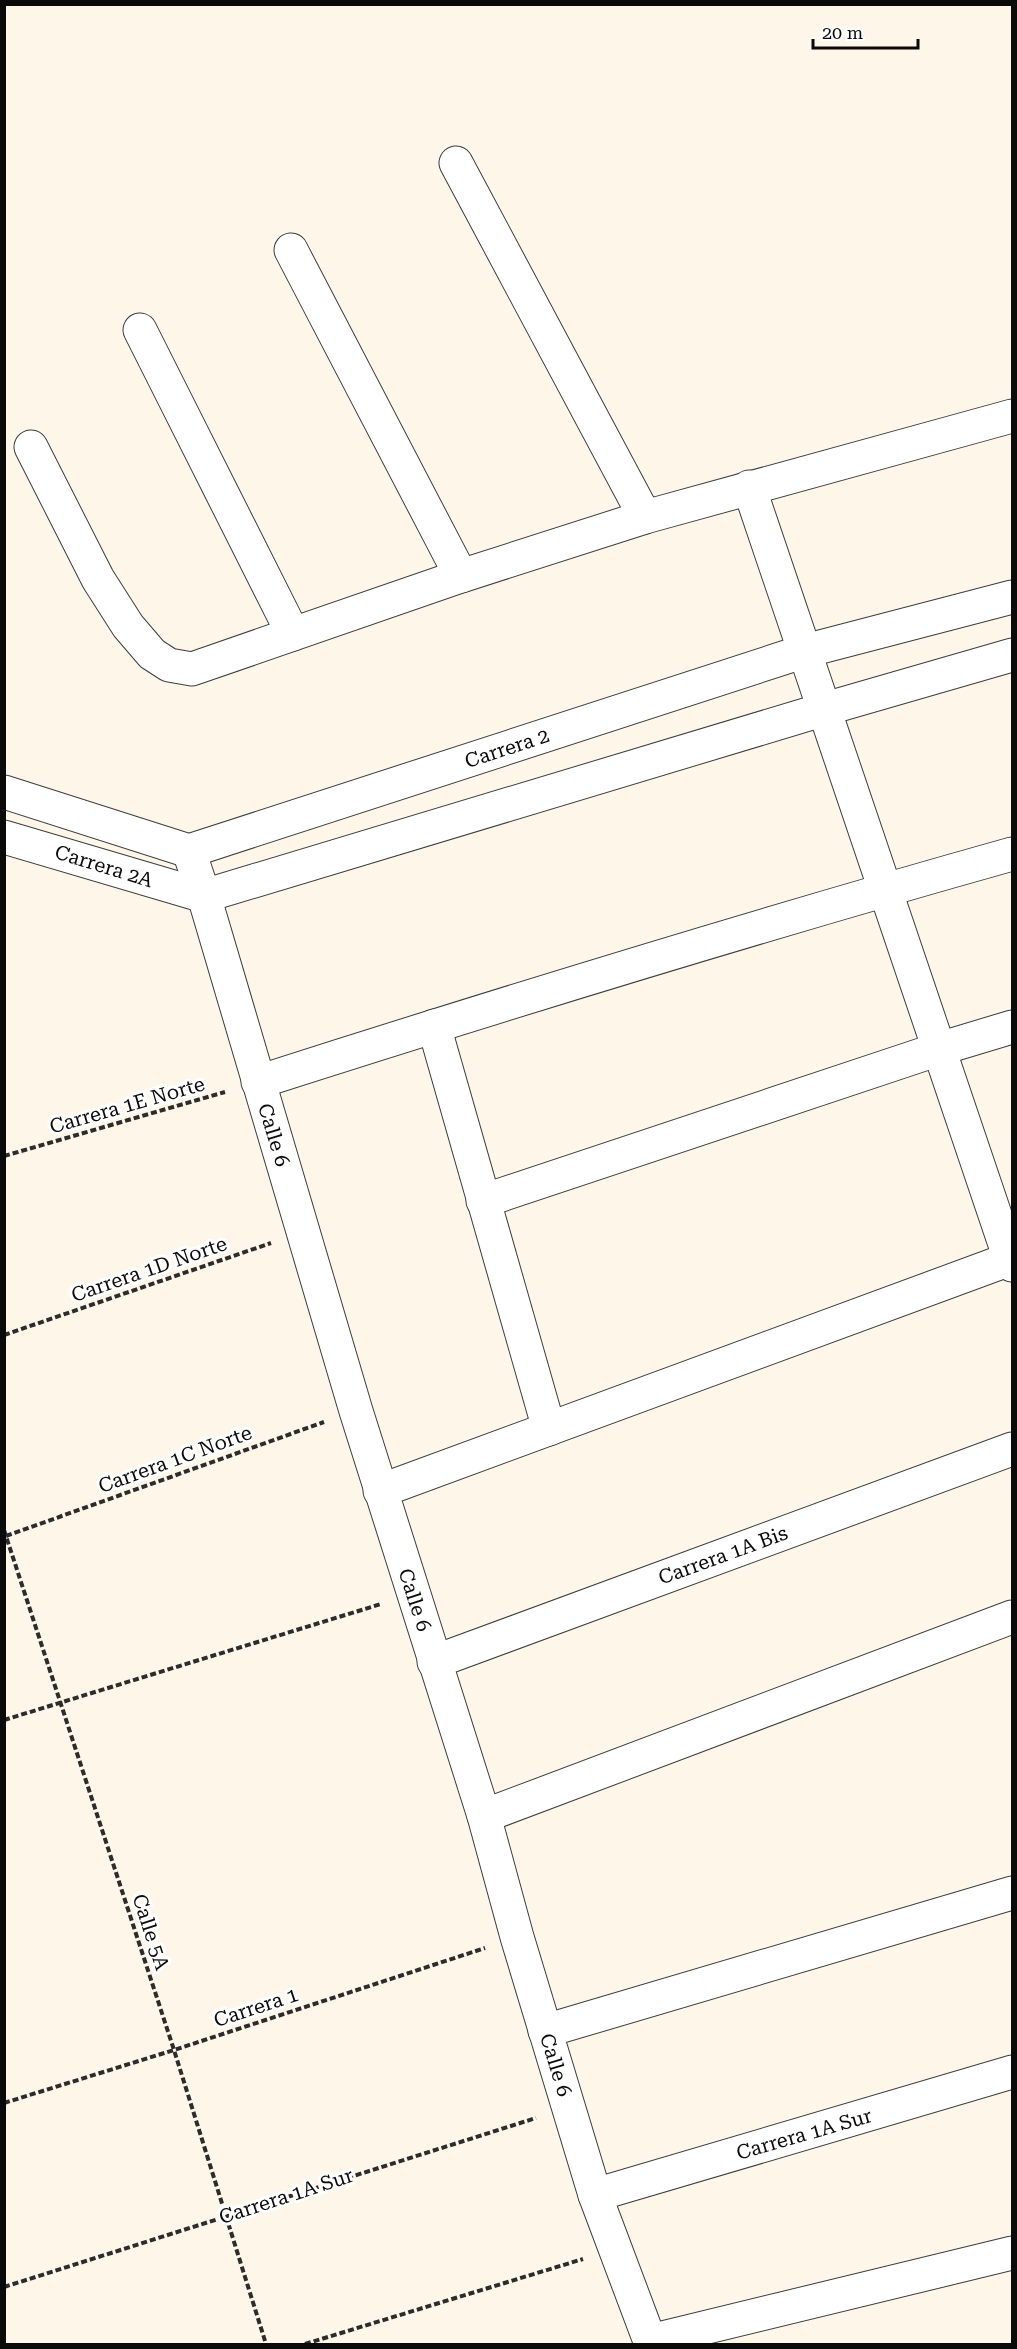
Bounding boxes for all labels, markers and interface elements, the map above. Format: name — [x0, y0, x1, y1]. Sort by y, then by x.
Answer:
scale bar — [813, 12, 918, 50]
text: 20 m — [822, 22, 863, 43]
street label: Carrera 2 — [462, 723, 552, 773]
street label: Carrera 2A — [52, 840, 156, 892]
street label: Carrera 1E Norte — [47, 1071, 207, 1139]
street label: Calle 6 — [253, 1101, 295, 1169]
street label: Carrera 1D Norte — [68, 1231, 230, 1307]
street label: Carrera 1C Norte — [95, 1420, 255, 1498]
street label: Carrera 1A Bis — [655, 1520, 791, 1590]
street label: Calle 6 — [394, 1565, 436, 1635]
street label: Calle 5A — [127, 1891, 175, 1973]
street label: Carrera 1 — [211, 1982, 301, 2032]
street label: Calle 6 — [535, 2031, 577, 2099]
street label: Carrera 1A Sur — [734, 2103, 874, 2165]
street label: Carrera 1A Sur — [216, 2163, 356, 2229]

